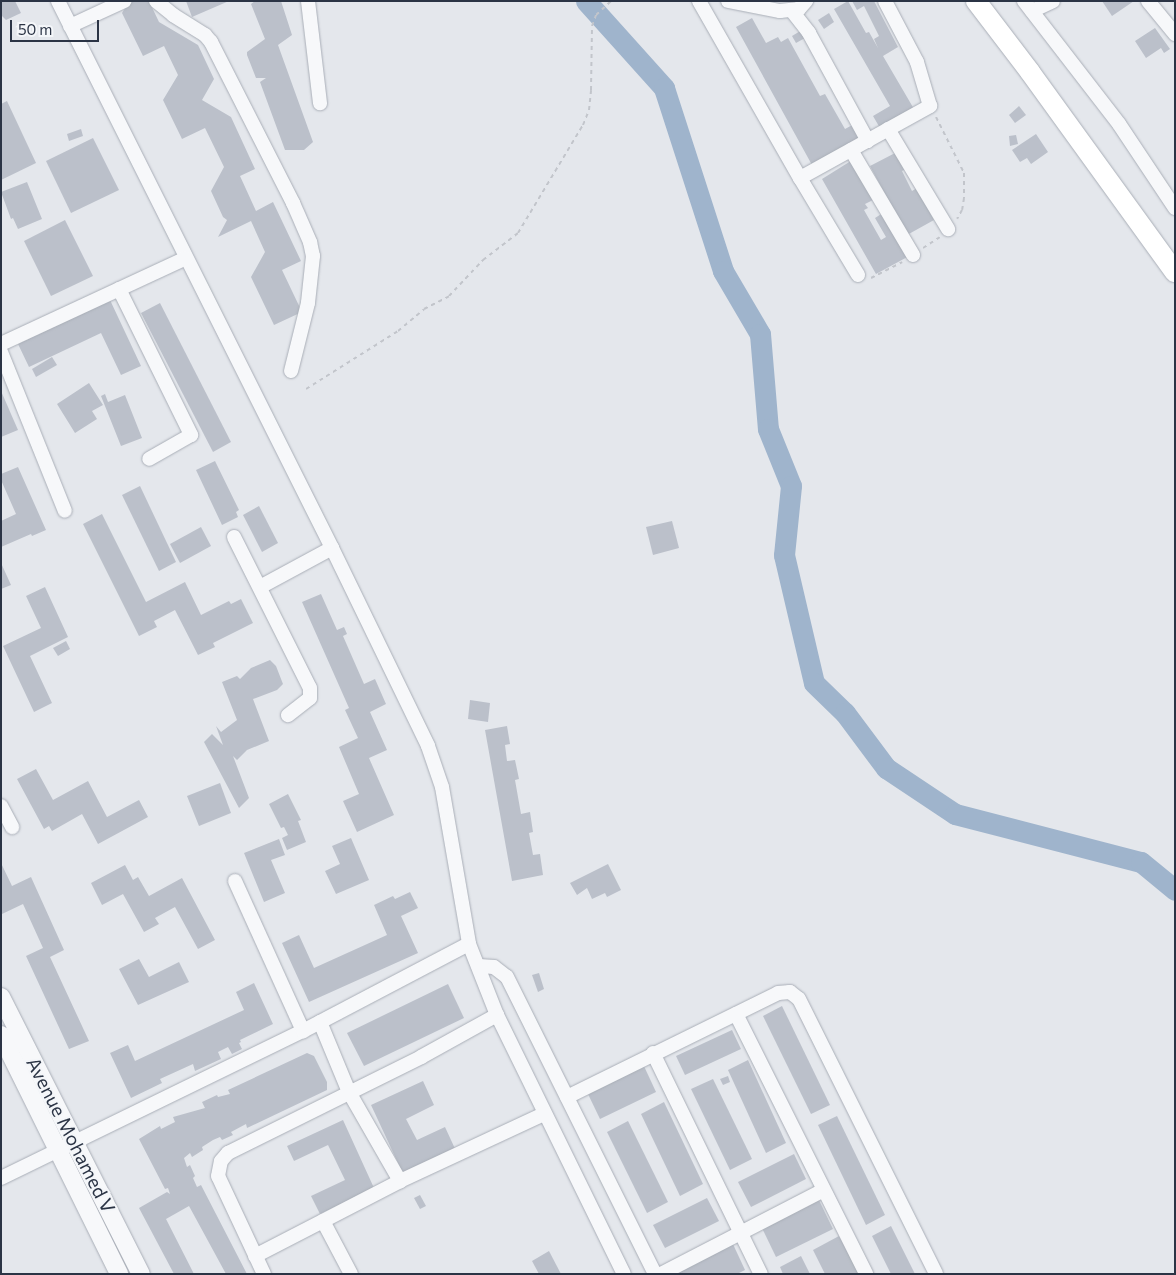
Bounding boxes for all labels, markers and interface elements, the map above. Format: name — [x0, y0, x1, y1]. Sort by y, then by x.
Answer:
scale bar — [12, 10, 101, 42]
text: 50 m — [18, 20, 52, 38]
street label: Avenue Mohamed V — [22, 1053, 120, 1217]

